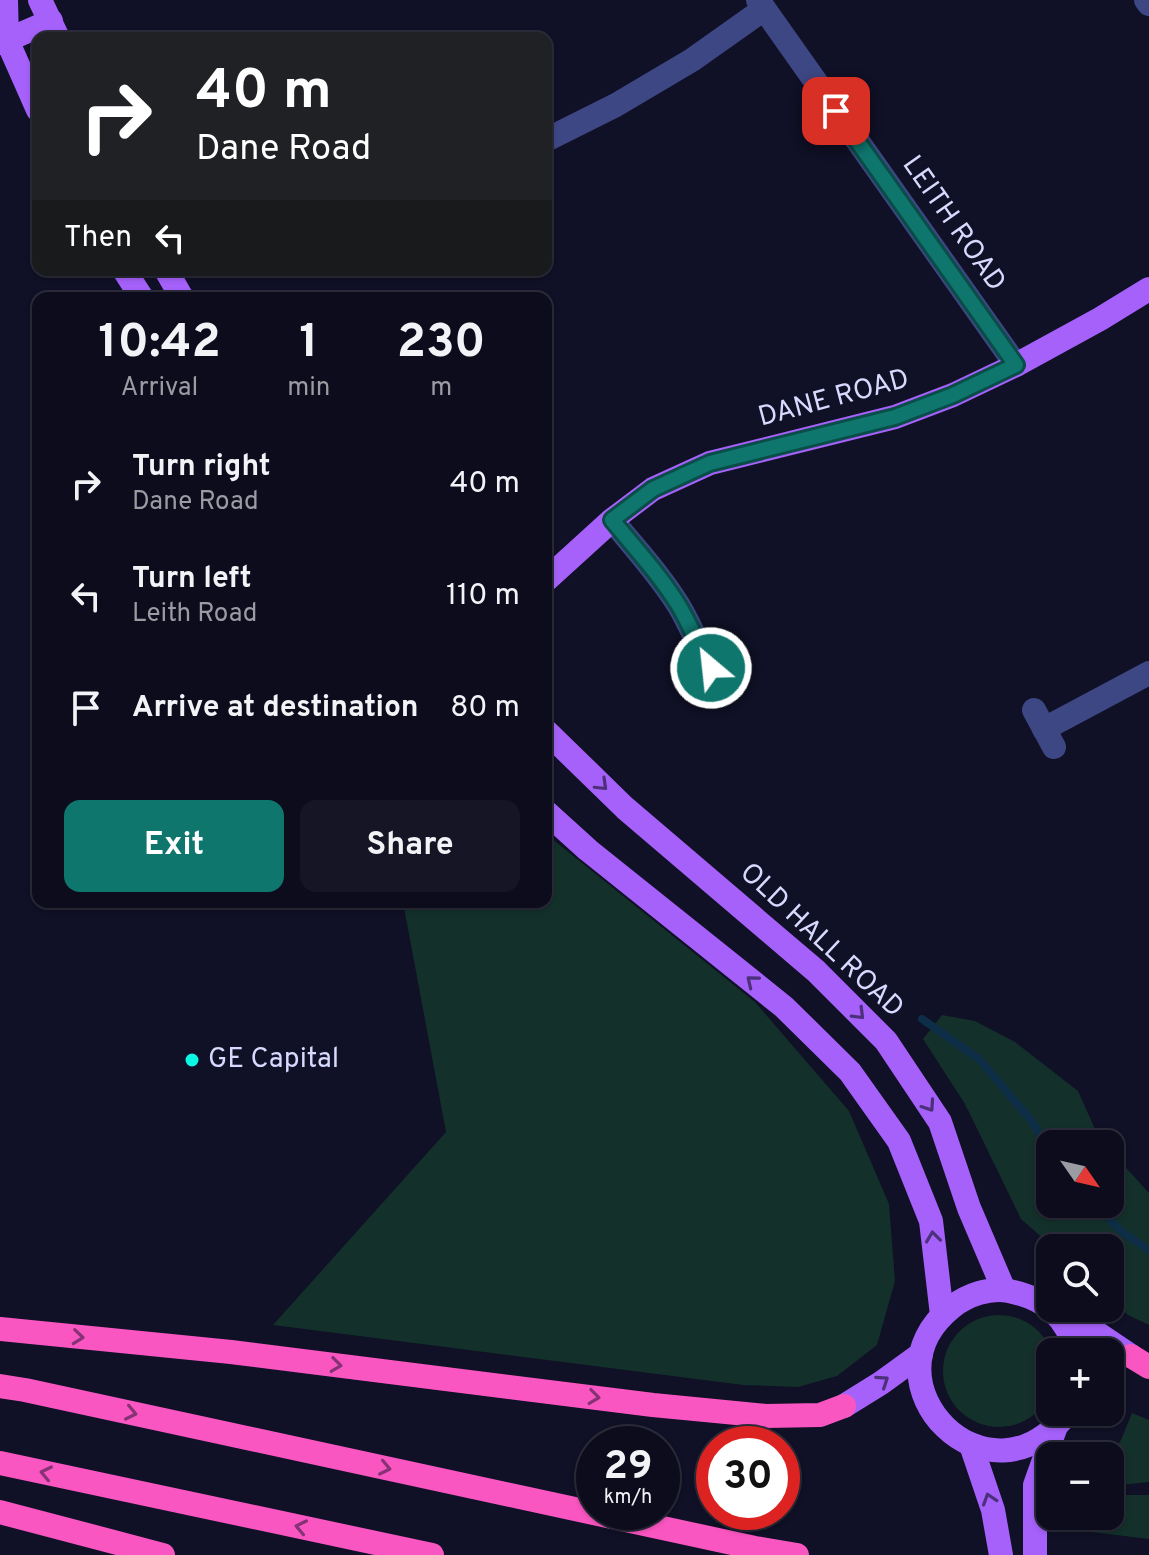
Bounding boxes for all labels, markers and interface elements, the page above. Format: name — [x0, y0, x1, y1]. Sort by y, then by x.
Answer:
text: 40 m — [196, 58, 332, 128]
icon: right — [64, 64, 168, 168]
pin — [802, 77, 870, 145]
icon: arrive — [814, 89, 858, 133]
text: Dane Road — [196, 127, 371, 173]
street label: LEITH ROAD — [893, 149, 1013, 299]
icon: left — [148, 216, 192, 260]
text: Then — [64, 220, 132, 257]
text: 10:42 — [98, 314, 221, 374]
text: 1 — [299, 314, 318, 374]
text: 230 — [397, 314, 486, 374]
street label: DANE ROAD — [755, 362, 913, 436]
text: Arrival — [121, 372, 198, 405]
text: min — [287, 372, 330, 405]
text: m — [430, 372, 452, 405]
text: Turn right — [132, 449, 270, 486]
icon: right — [64, 462, 108, 506]
text: 40 m — [450, 466, 520, 503]
text: Dane Road — [132, 486, 259, 519]
text: Turn left — [132, 561, 252, 598]
icon: left — [64, 574, 108, 618]
text: 110 m — [446, 578, 520, 615]
text: Leith Road — [132, 598, 257, 631]
position arrow — [669, 626, 753, 710]
icon: arrive — [64, 686, 108, 730]
text: Arrive at destination — [132, 690, 418, 727]
text: 80 m — [450, 690, 520, 727]
one-way arrow — [593, 776, 607, 790]
button: Exit — [64, 800, 284, 892]
button: Share — [300, 800, 520, 892]
street label: OLD HALL ROAD — [731, 856, 911, 1026]
one-way arrow — [746, 976, 761, 991]
one-way arrow — [850, 1005, 864, 1019]
place label: GE Capital — [208, 1042, 339, 1078]
marker: GE Capital — [183, 1051, 201, 1069]
one-way arrow — [919, 1097, 934, 1111]
north arrow — [1036, 1130, 1124, 1218]
map controls — [1036, 1130, 1124, 1530]
one-way arrow — [925, 1230, 942, 1244]
button: search — [1036, 1234, 1124, 1322]
one-way arrow — [72, 1328, 85, 1345]
button: + — [1036, 1338, 1124, 1426]
one-way arrow — [330, 1357, 343, 1374]
one-way arrow — [875, 1376, 889, 1391]
one-way arrow — [588, 1389, 601, 1406]
one-way arrow — [124, 1404, 138, 1421]
speed limit sign: 30 — [696, 1426, 800, 1530]
button: − — [1036, 1442, 1124, 1530]
text: 29 — [603, 1443, 653, 1493]
one-way arrow — [378, 1459, 392, 1476]
one-way arrow — [40, 1465, 54, 1482]
text: km/h — [604, 1485, 652, 1511]
one-way arrow — [982, 1493, 998, 1507]
one-way arrow — [294, 1519, 308, 1536]

